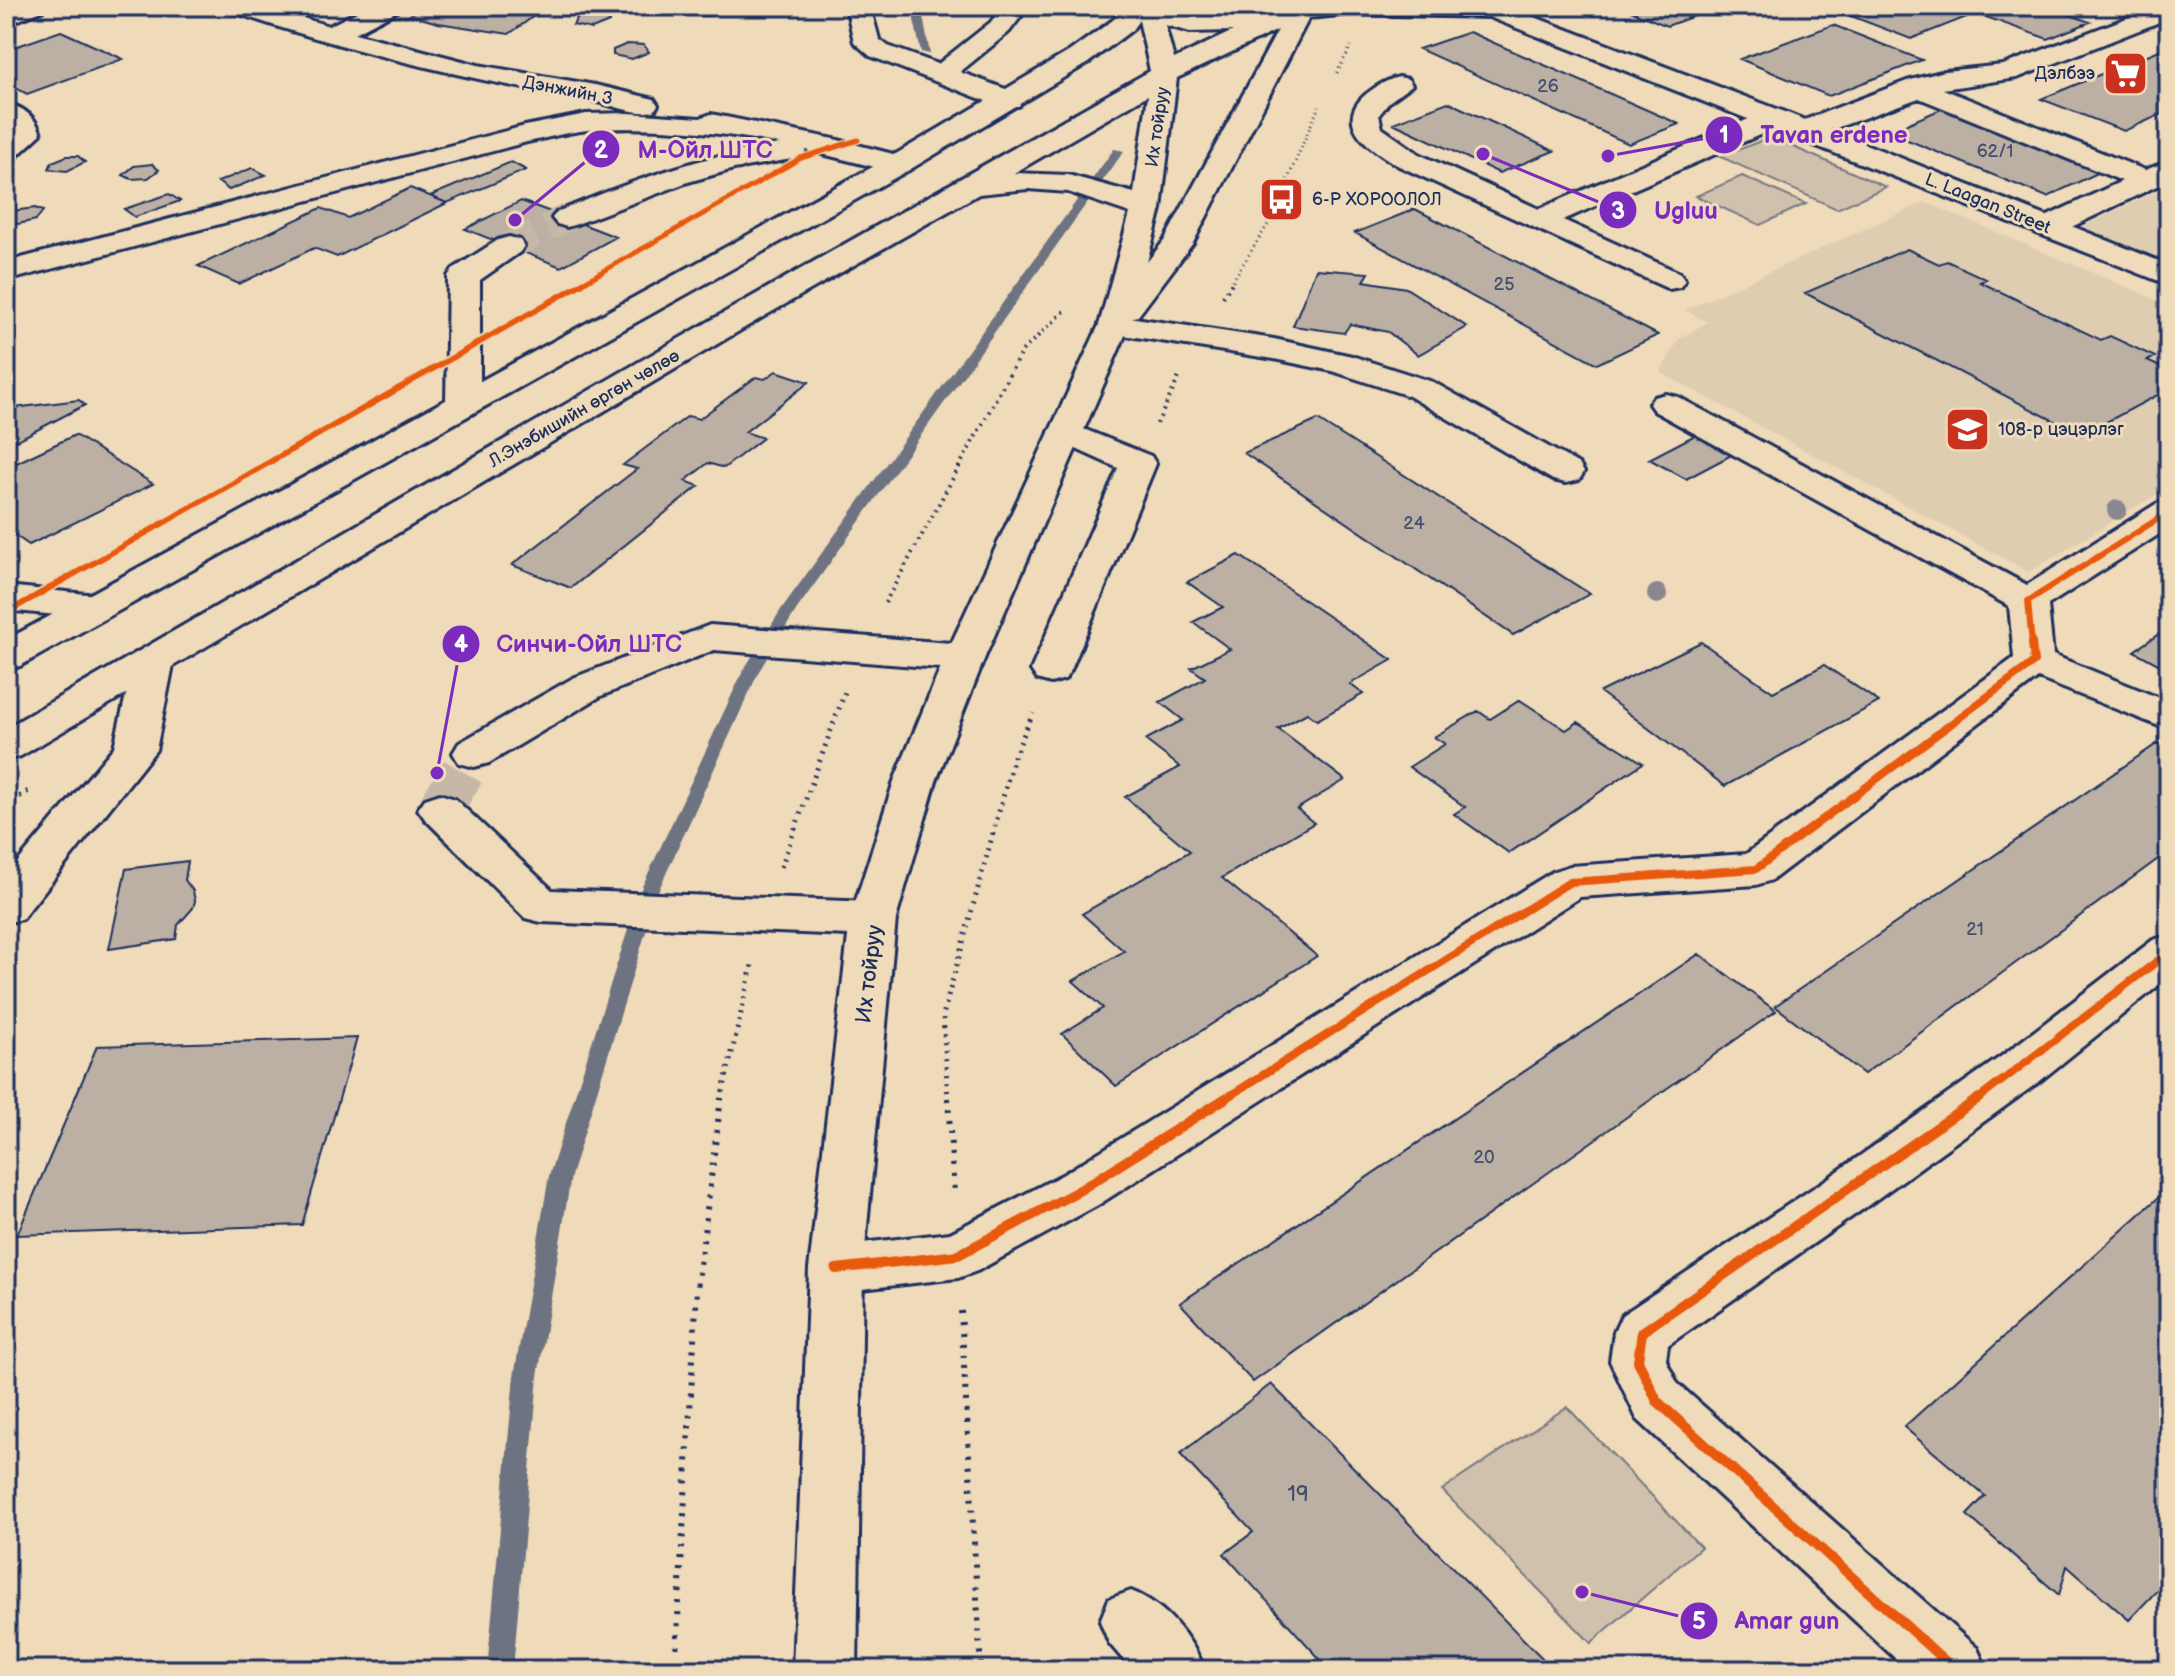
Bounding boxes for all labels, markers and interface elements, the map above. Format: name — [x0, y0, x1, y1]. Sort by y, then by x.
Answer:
supermarket icon: Дэлбээ — [2102, 49, 2150, 97]
place label: Дэлбээ — [2034, 63, 2095, 84]
street label: Дэнжийн 3 — [521, 71, 615, 109]
house number: 26 — [1537, 76, 1559, 97]
street label: Их тойруу — [1141, 85, 1174, 169]
callout: Tavan erdene — [1704, 111, 1923, 159]
text: 1 — [1719, 121, 1729, 150]
text: Tavan erdene — [1760, 121, 1908, 150]
callout: М-Ойл ШТС — [581, 125, 788, 173]
text: 2 — [594, 136, 609, 165]
text: М-Ойл ШТС — [638, 136, 773, 165]
house number: 62/1 — [1977, 141, 2013, 162]
street label: L. Laagan Street — [1922, 169, 2054, 238]
bus stop icon: 6-Р ХОРООЛОЛ — [1257, 175, 1305, 223]
callout: Ugluu — [1598, 186, 1734, 234]
place label: 6-Р ХОРООЛОЛ — [1312, 189, 1442, 210]
text: 3 — [1611, 197, 1625, 226]
text: Ugluu — [1654, 197, 1718, 226]
house number: 25 — [1494, 274, 1514, 295]
street label: Л.Энэбишийн өргөн чөлөө — [484, 345, 683, 472]
school or university icon: 108-р цэцэрлэг — [1943, 405, 1991, 453]
place label: 108-р цэцэрлэг — [1998, 419, 2124, 440]
house number: 24 — [1403, 513, 1425, 534]
callout: Синчи-Ойл ШТС — [441, 620, 698, 668]
text: 4 — [454, 630, 468, 659]
text: Синчи-Ойл ШТС — [496, 630, 682, 659]
house number: 21 — [1966, 919, 1984, 940]
street label: Их тойруу — [850, 924, 889, 1025]
house number: 20 — [1473, 1147, 1495, 1168]
house number: 19 — [1287, 1481, 1309, 1508]
callout: Amar gun — [1679, 1597, 1856, 1645]
text: 5 — [1692, 1607, 1706, 1636]
text: Amar gun — [1733, 1607, 1840, 1636]

